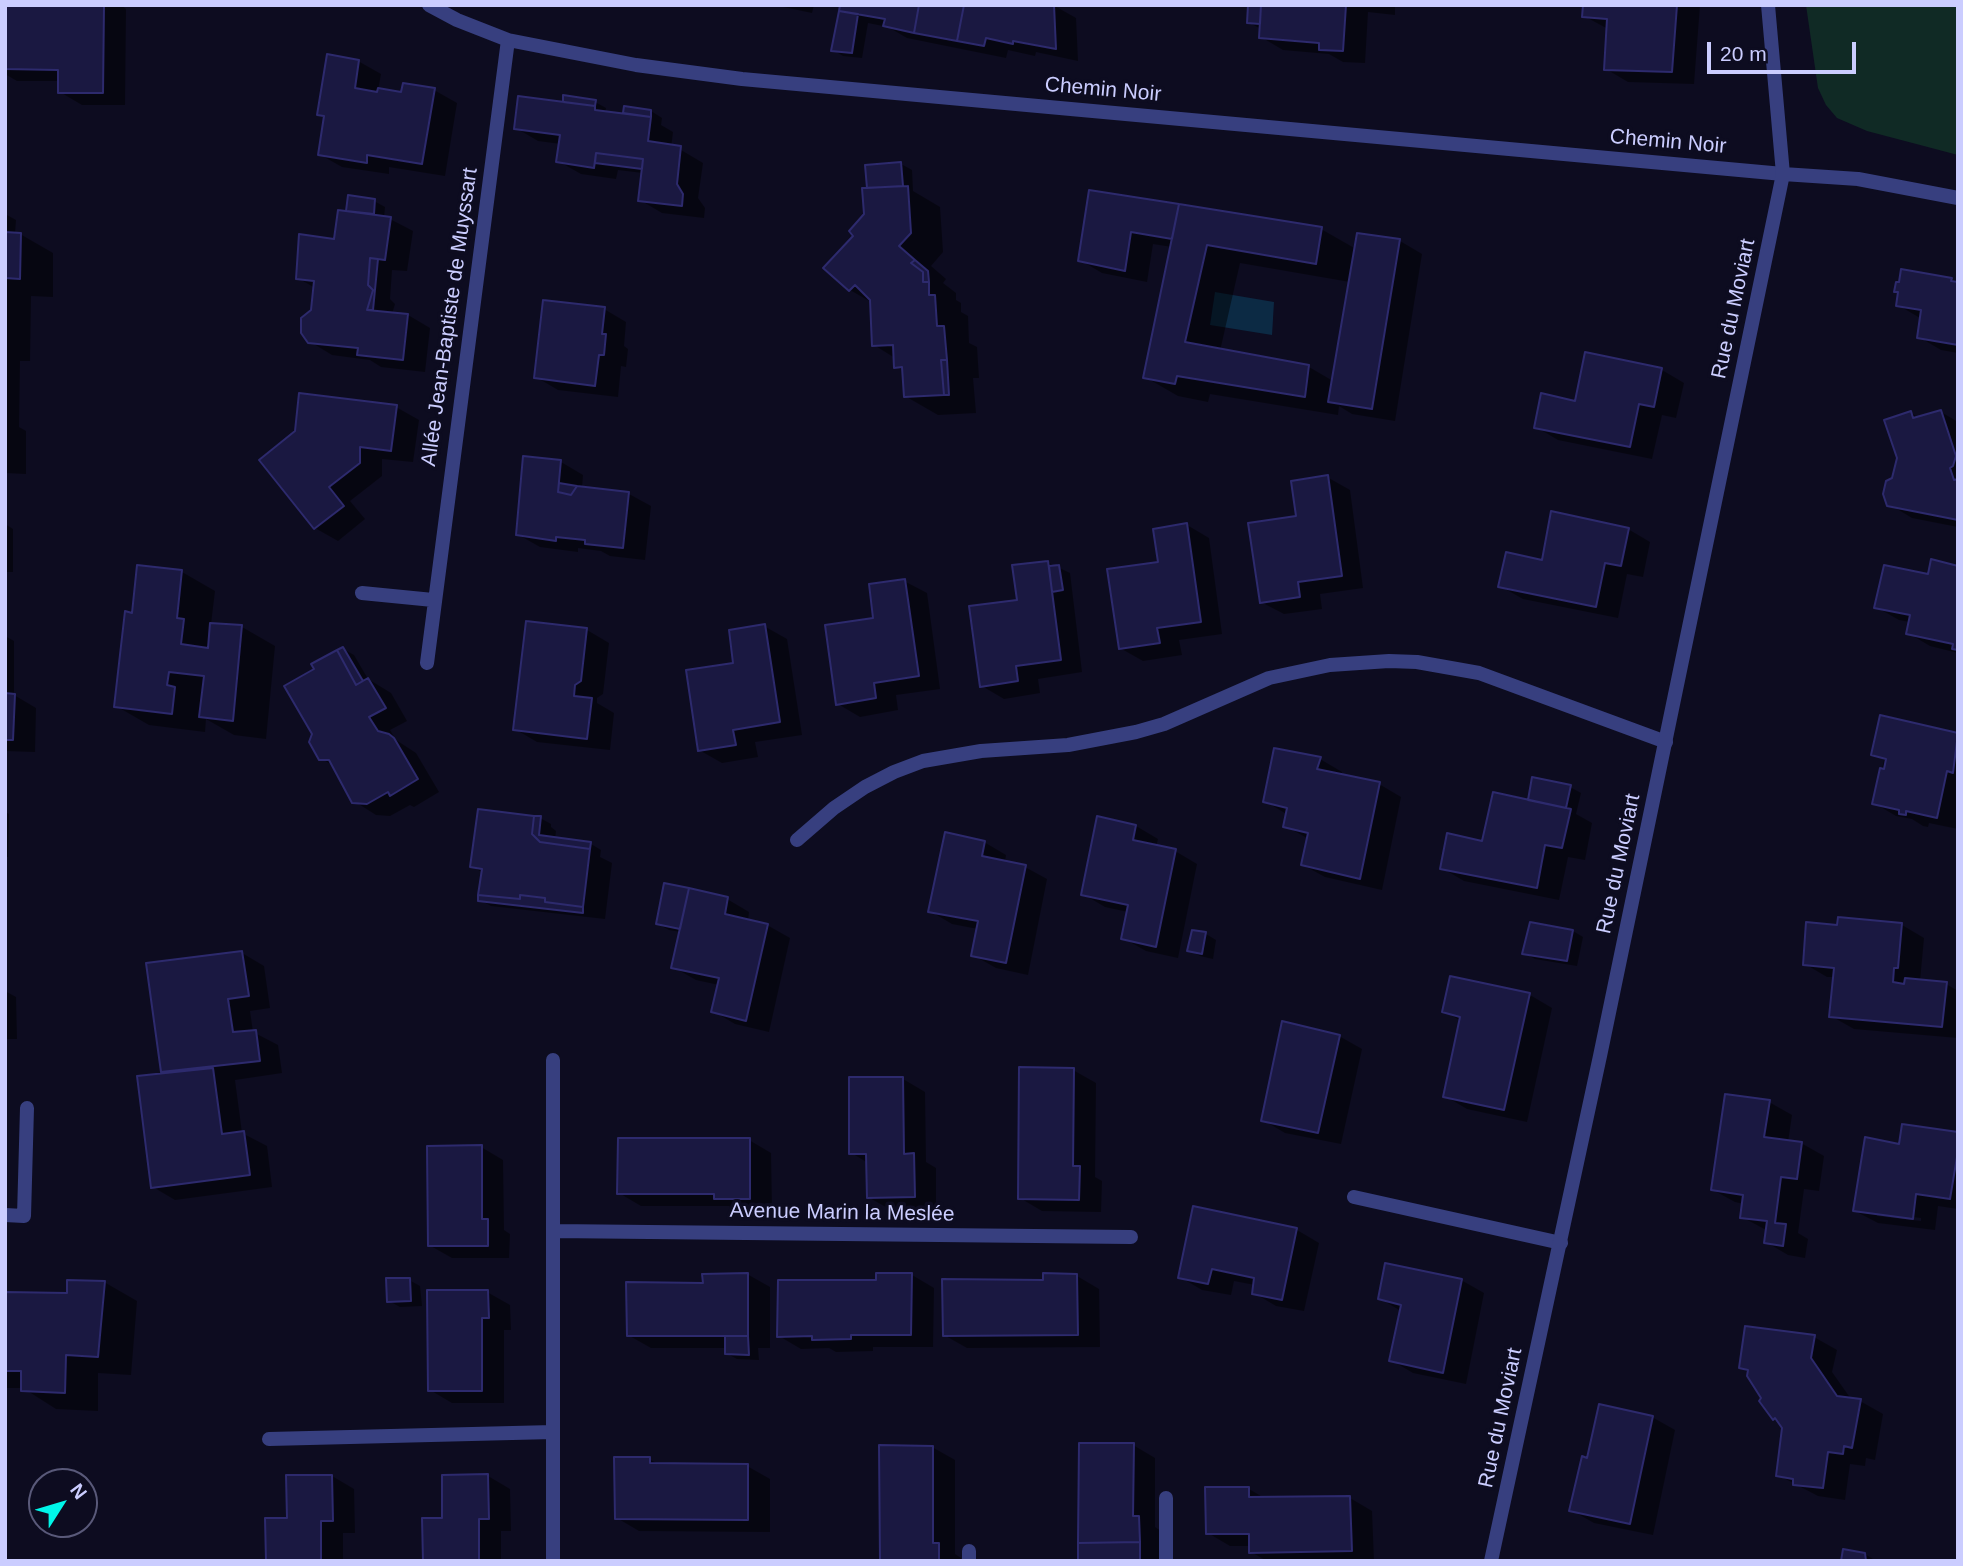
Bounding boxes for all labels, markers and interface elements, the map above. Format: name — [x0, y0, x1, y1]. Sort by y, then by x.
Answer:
scale bar — [1711, 28, 1860, 72]
text: 20 m — [1720, 42, 1767, 65]
street label: Chemin Noir — [1044, 72, 1162, 108]
street label: Chemin Noir — [1609, 124, 1727, 160]
street label: Allée Jean-Baptiste de Muyssart — [417, 166, 483, 468]
street label: Rue du Moviart — [1707, 237, 1761, 381]
street label: Rue du Moviart — [1592, 792, 1646, 936]
street label: Avenue Marin la Meslée — [729, 1198, 955, 1228]
street label: Rue du Moviart — [1474, 1346, 1528, 1490]
north arrow — [28, 1468, 98, 1538]
text: N — [66, 1479, 91, 1503]

